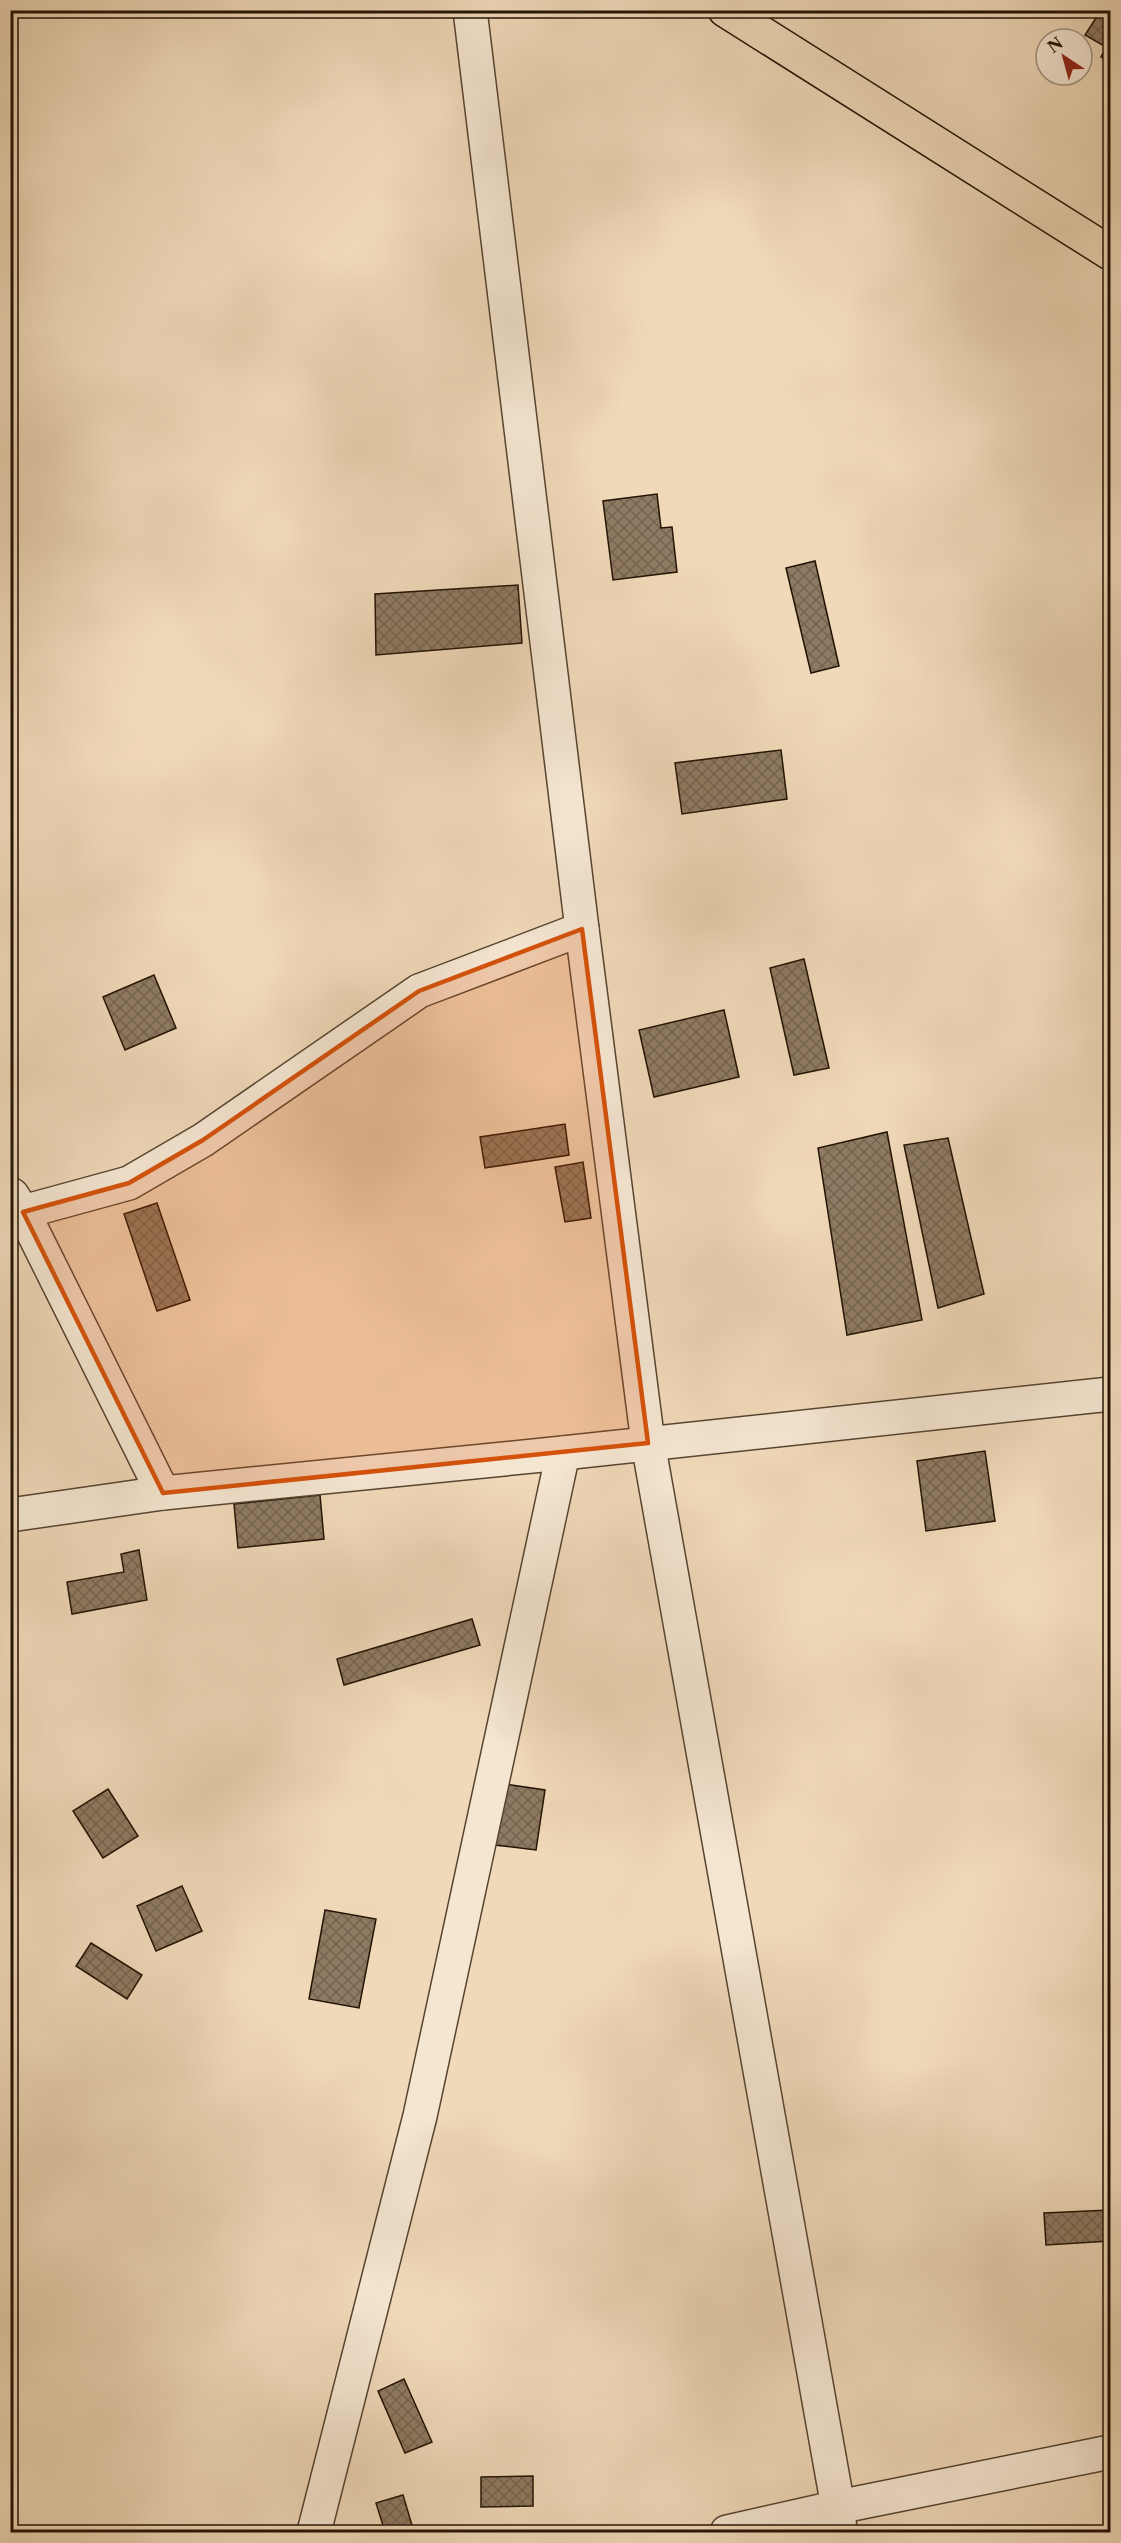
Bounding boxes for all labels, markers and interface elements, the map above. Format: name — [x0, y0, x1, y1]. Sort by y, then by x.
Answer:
north arrow — [1034, 27, 1094, 87]
text: N — [1044, 33, 1067, 57]

